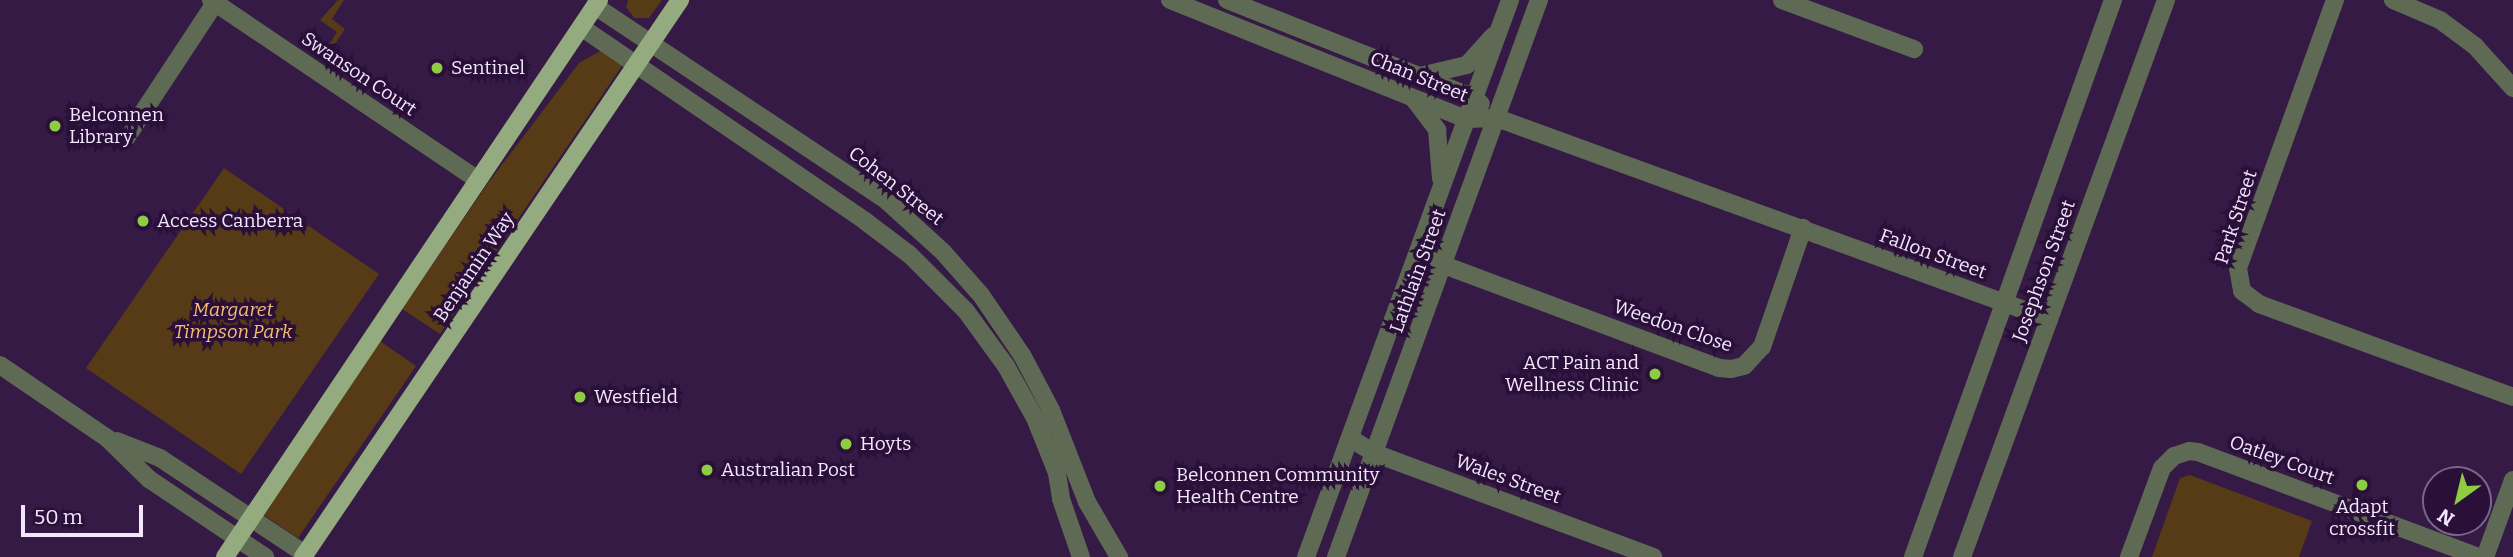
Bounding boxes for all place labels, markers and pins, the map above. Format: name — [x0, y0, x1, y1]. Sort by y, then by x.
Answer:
place label: Sentinel — [451, 57, 525, 79]
marker: Sentinel — [429, 60, 445, 76]
place label: Belconnen Library — [69, 104, 164, 148]
marker: Belconnen Library — [47, 118, 63, 134]
place label: Access Canberra — [157, 210, 303, 232]
marker: Access Canberra — [135, 213, 151, 229]
place label: ACT Pain and Wellness Clinic — [1505, 352, 1639, 396]
marker: ACT Pain and Wellness Clinic — [1645, 364, 1665, 384]
place label: Westfield — [594, 386, 678, 408]
marker: Westfield — [572, 389, 588, 405]
place label: Hoyts — [860, 433, 911, 455]
marker: Hoyts — [838, 436, 854, 452]
place label: Australian Post — [721, 459, 855, 481]
marker: Australian Post — [699, 462, 715, 478]
place label: Belconnen Community Health Centre — [1176, 464, 1380, 508]
marker: Belconnen Community Health Centre — [1150, 476, 1170, 496]
marker: Adapt crossfit — [2354, 477, 2370, 493]
place label: Adapt crossfit — [2329, 496, 2395, 540]

